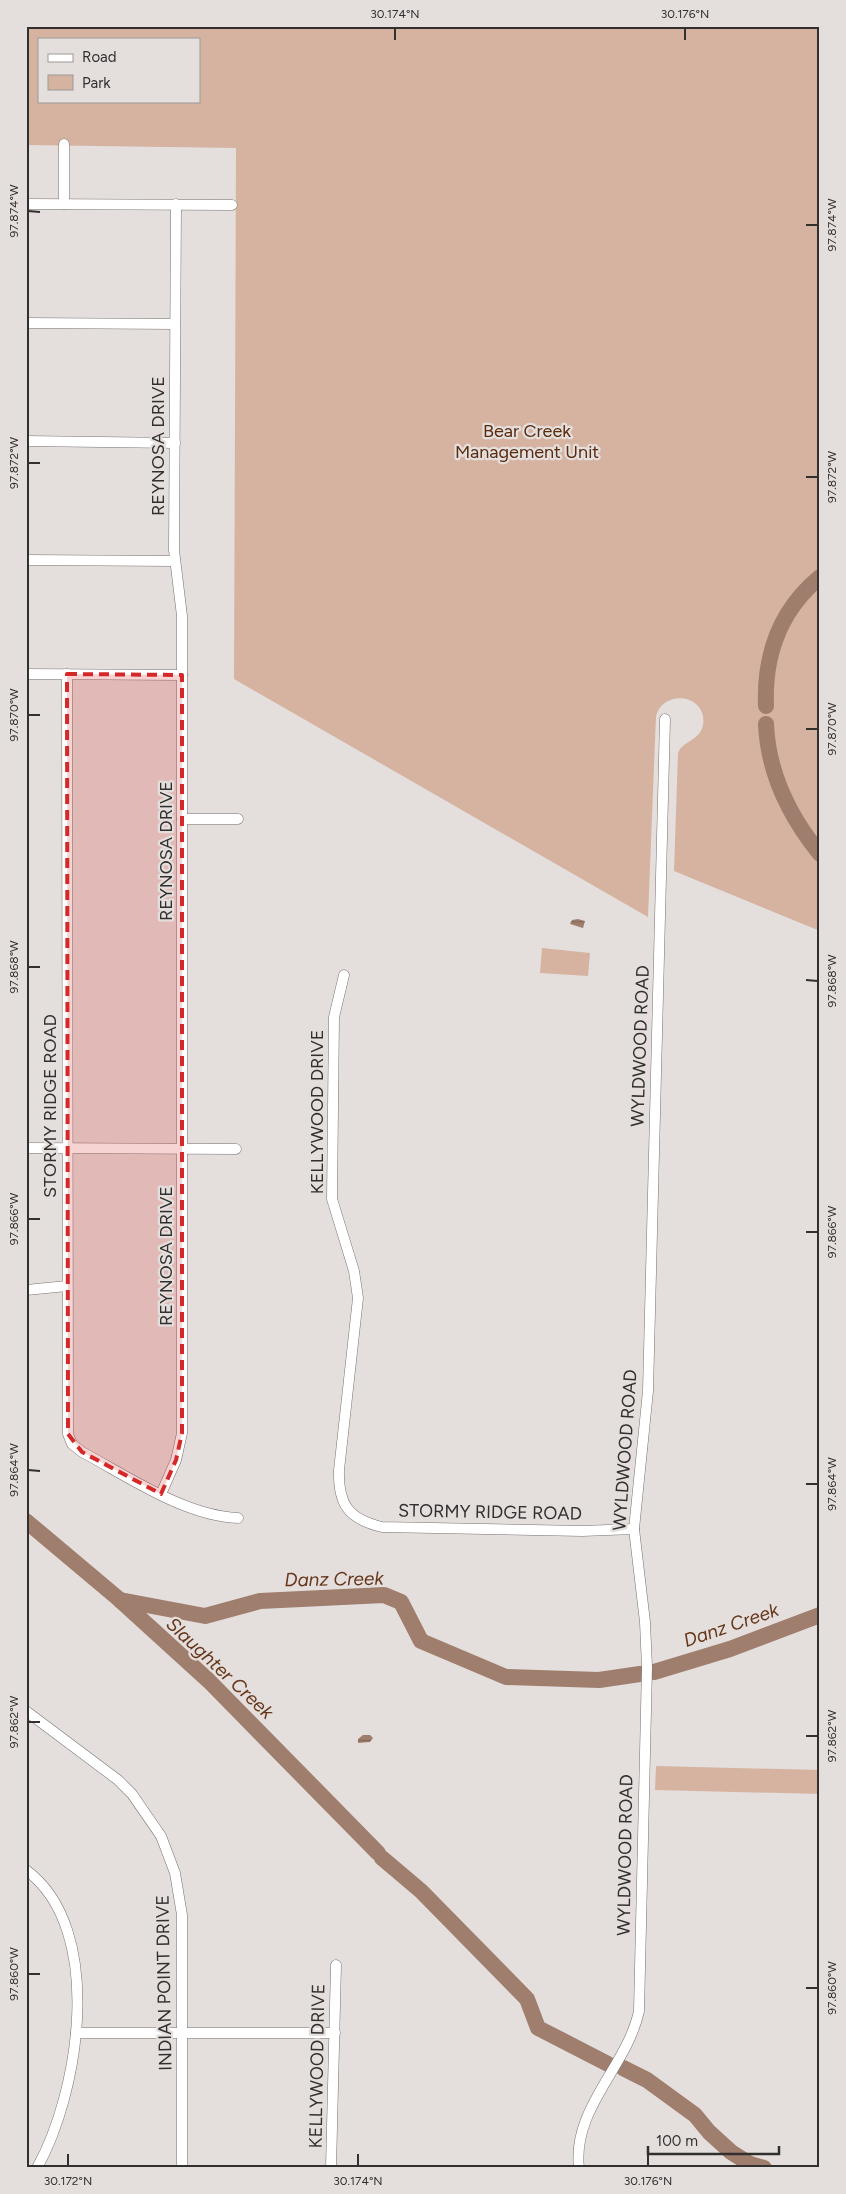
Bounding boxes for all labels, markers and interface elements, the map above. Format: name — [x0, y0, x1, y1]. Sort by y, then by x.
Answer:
text: 30.174°N — [370, 7, 420, 21]
text: 30.176°N — [661, 7, 709, 21]
legend — [38, 38, 200, 102]
text: Road — [82, 48, 117, 66]
text: Park — [82, 74, 111, 92]
text: 97.874°W — [7, 184, 21, 237]
text: 97.874°W — [825, 198, 839, 251]
street label: REYNOSA DRIVE — [147, 376, 169, 516]
park label: Bear Creek Management Unit — [455, 420, 599, 463]
text: 97.872°W — [7, 436, 21, 489]
text: 97.872°W — [825, 450, 839, 503]
text: 97.870°W — [7, 688, 21, 742]
text: 97.870°W — [825, 702, 839, 756]
street label: REYNOSA DRIVE — [155, 781, 177, 921]
text: 97.868°W — [7, 940, 21, 994]
text: 97.868°W — [825, 954, 839, 1008]
street label: WYLDWOOD ROAD — [626, 965, 654, 1127]
street label: STORMY RIDGE ROAD — [39, 1014, 61, 1198]
street label: KELLYWOOD DRIVE — [306, 1030, 328, 1194]
street label: REYNOSA DRIVE — [155, 1186, 177, 1326]
text: 97.866°W — [7, 1192, 21, 1245]
text: 97.866°W — [825, 1205, 839, 1258]
street label: WYLDWOOD ROAD — [608, 1369, 642, 1531]
text: 97.864°W — [7, 1443, 21, 1497]
text: 97.864°W — [825, 1457, 839, 1511]
street label: STORMY RIDGE ROAD — [398, 1499, 582, 1525]
water label: Danz Creek — [284, 1567, 384, 1591]
water label: Danz Creek — [680, 1598, 782, 1652]
water label: Slaughter Creek — [162, 1612, 279, 1724]
text: 97.862°W — [7, 1695, 21, 1748]
text: 97.862°W — [825, 1709, 839, 1762]
street label: WYLDWOOD ROAD — [613, 1774, 637, 1936]
street label: INDIAN POINT DRIVE — [151, 1895, 177, 2071]
text: 97.860°W — [7, 1947, 21, 2001]
text: 97.860°W — [825, 1961, 839, 2015]
street label: KELLYWOOD DRIVE — [305, 1983, 329, 2149]
scale bar — [648, 2124, 780, 2156]
text: 100 m — [656, 2132, 698, 2150]
text: 30.172°N — [44, 2174, 92, 2188]
text: 30.174°N — [333, 2174, 383, 2188]
text: 30.176°N — [624, 2174, 672, 2188]

